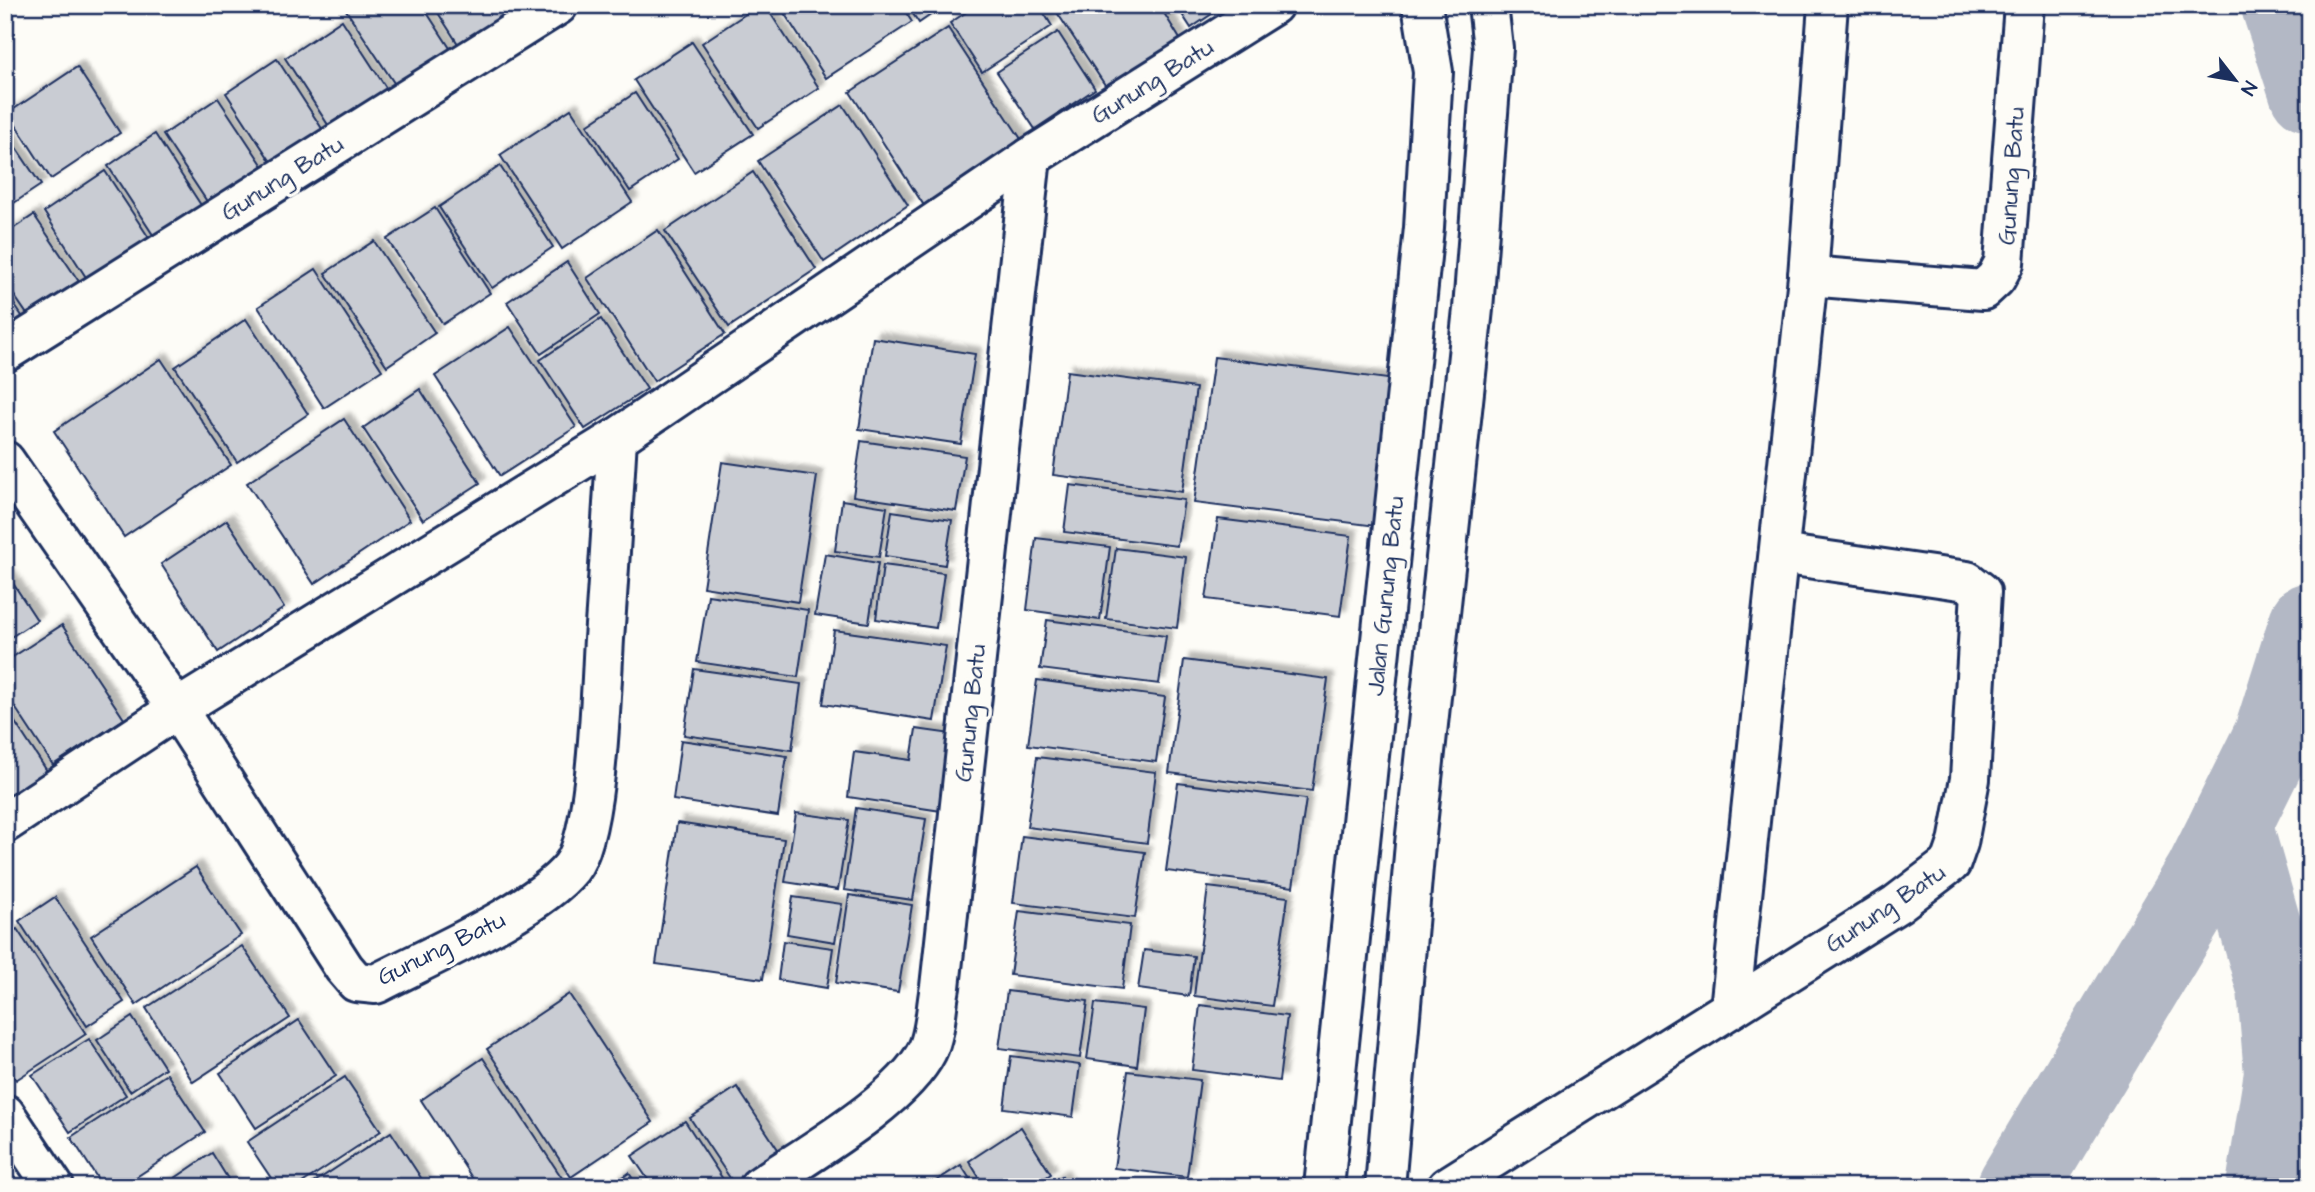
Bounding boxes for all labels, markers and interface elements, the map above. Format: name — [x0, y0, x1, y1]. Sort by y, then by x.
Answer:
street label: Gunung Batu — [1085, 31, 1221, 134]
north arrow — [2200, 46, 2270, 116]
text: N — [2234, 76, 2263, 100]
street label: Gunung Batu — [1990, 106, 2035, 246]
street label: Gunung Batu — [215, 128, 351, 231]
street label: Jalan Gunung Batu — [1359, 495, 1414, 698]
street label: Gunung Batu — [947, 643, 996, 784]
street label: Gunung Batu — [1819, 856, 1953, 962]
street label: Gunung Batu — [372, 903, 511, 995]

